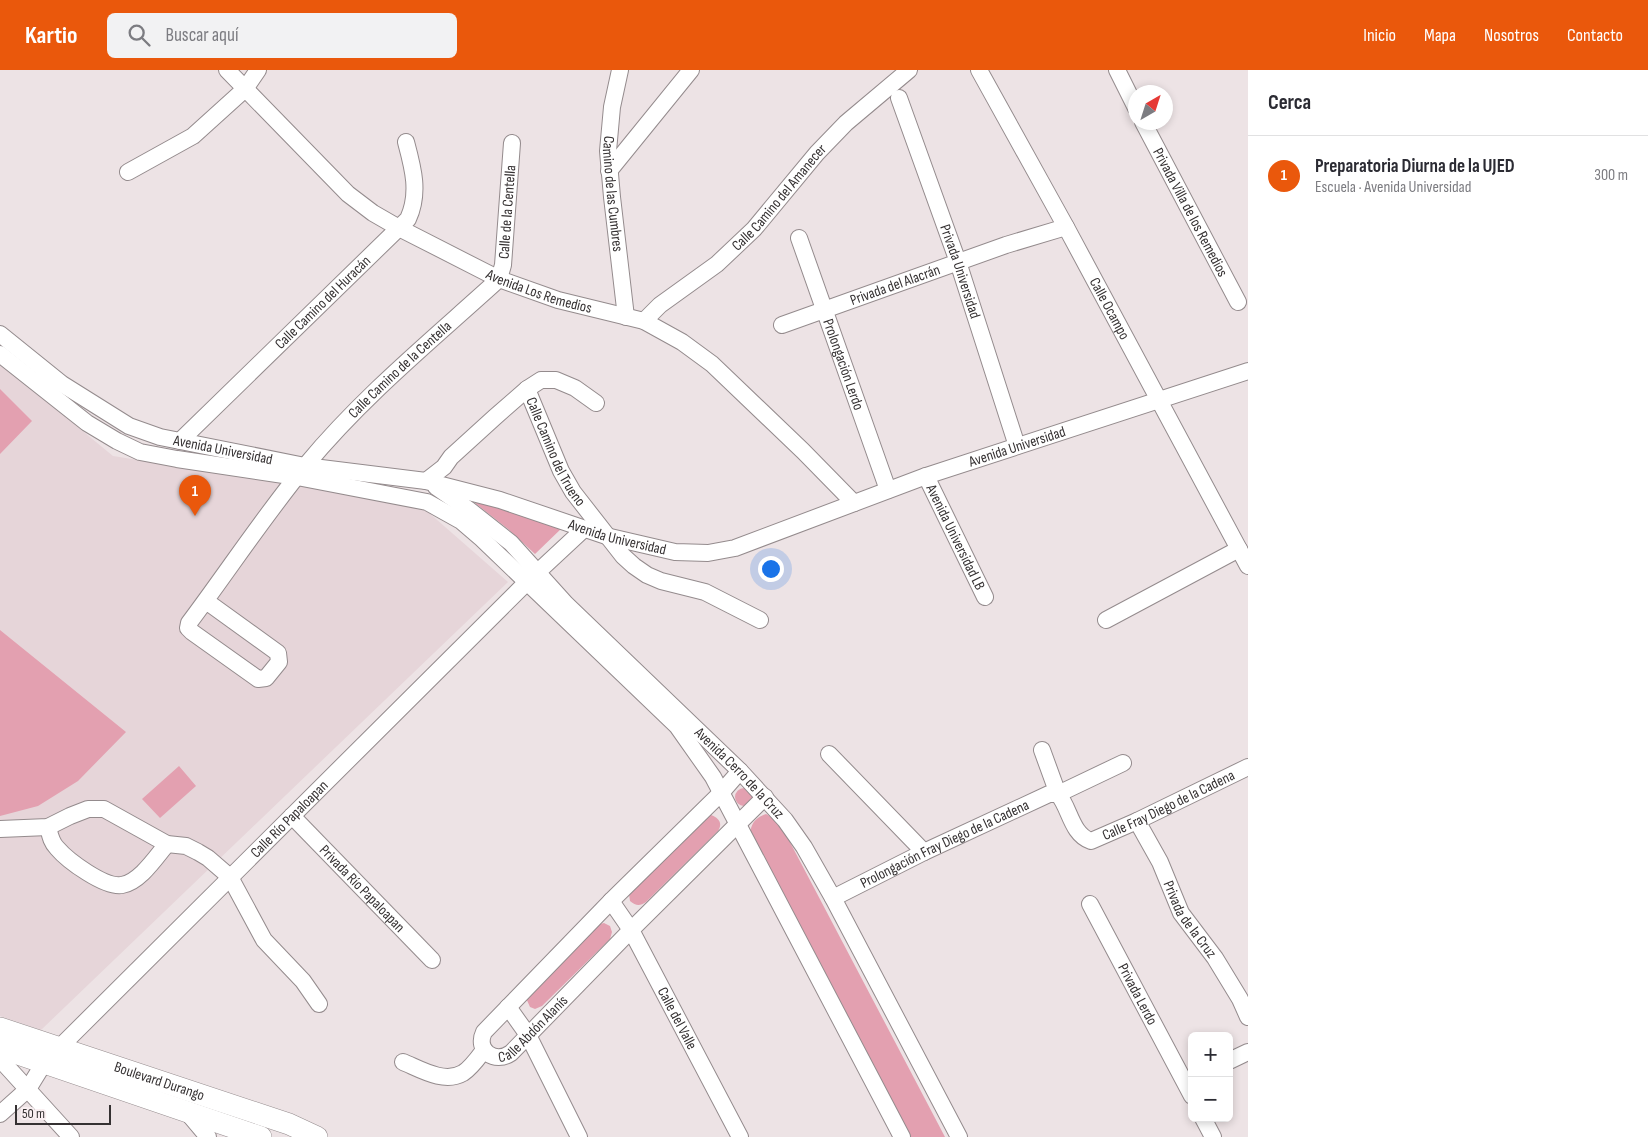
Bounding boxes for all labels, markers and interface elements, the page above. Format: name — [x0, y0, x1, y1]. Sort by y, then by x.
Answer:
search box — [107, 13, 457, 58]
text: Kartio — [25, 21, 77, 50]
icon: search — [125, 21, 153, 49]
text: Buscar aquí — [165, 24, 239, 47]
text: Inicio — [1363, 25, 1396, 46]
text: Mapa — [1424, 25, 1456, 46]
text: Nosotros — [1484, 25, 1539, 46]
text: Contacto — [1567, 25, 1623, 46]
north arrow — [1128, 85, 1173, 130]
text: Cerca — [1268, 90, 1311, 115]
street label: Camino de las Cumbres — [598, 135, 628, 253]
street label: Calle Camino del Amanecer — [727, 139, 831, 255]
street label: Privada Villa de los Remedios — [1149, 144, 1232, 280]
text: Preparatoria Diurna de la UJED — [1315, 155, 1515, 178]
street label: Calle de la Centella — [494, 164, 520, 260]
text: 1 — [1281, 166, 1287, 185]
text: 300 m — [1594, 166, 1628, 185]
text: Escuela · Avenida Universidad — [1315, 178, 1471, 197]
street label: Privada Universidad — [936, 222, 985, 321]
street label: Calle Camino del Huracán — [271, 251, 374, 353]
street label: Privada del Alacrán — [847, 260, 943, 309]
street label: Avenida Los Remedios — [482, 264, 594, 317]
street label: Calle Ocampo — [1085, 274, 1134, 343]
street label: Calle Camino de la Centella — [344, 316, 456, 422]
street label: Prolongación Lerdo — [819, 316, 868, 413]
street label: Calle Camino del Trueno — [522, 394, 590, 510]
street label: Avenida Universidad — [965, 422, 1068, 471]
street label: Avenida Universidad — [171, 430, 274, 469]
pin: 1 — [179, 475, 211, 516]
street label: Avenida Universidad LB — [922, 480, 990, 593]
street label: Avenida Universidad — [565, 514, 668, 559]
your location — [758, 556, 784, 582]
street label: Avenida Cerro de la Cruz — [690, 722, 789, 823]
street label: Calle Fray Diego de la Cadena — [1099, 765, 1238, 844]
street label: Calle Río Papaloapan — [246, 776, 332, 862]
street label: Prolongación Fray Diego de la Cadena — [857, 795, 1032, 892]
street label: Privada Río Papaloapan — [316, 841, 409, 936]
street label: Privada de la Cruz — [1159, 878, 1221, 962]
street label: Privada Lerdo — [1114, 960, 1162, 1028]
street label: Calle del Valle — [653, 984, 702, 1053]
street label: Calle Abdón Alanís — [497, 991, 572, 1067]
map controls — [1188, 1032, 1233, 1122]
button: + — [1188, 1032, 1233, 1077]
street label: Boulevard Durango — [112, 1057, 207, 1105]
button: − — [1188, 1077, 1233, 1122]
scale bar — [15, 1102, 111, 1125]
text: 50 m — [22, 1105, 45, 1122]

